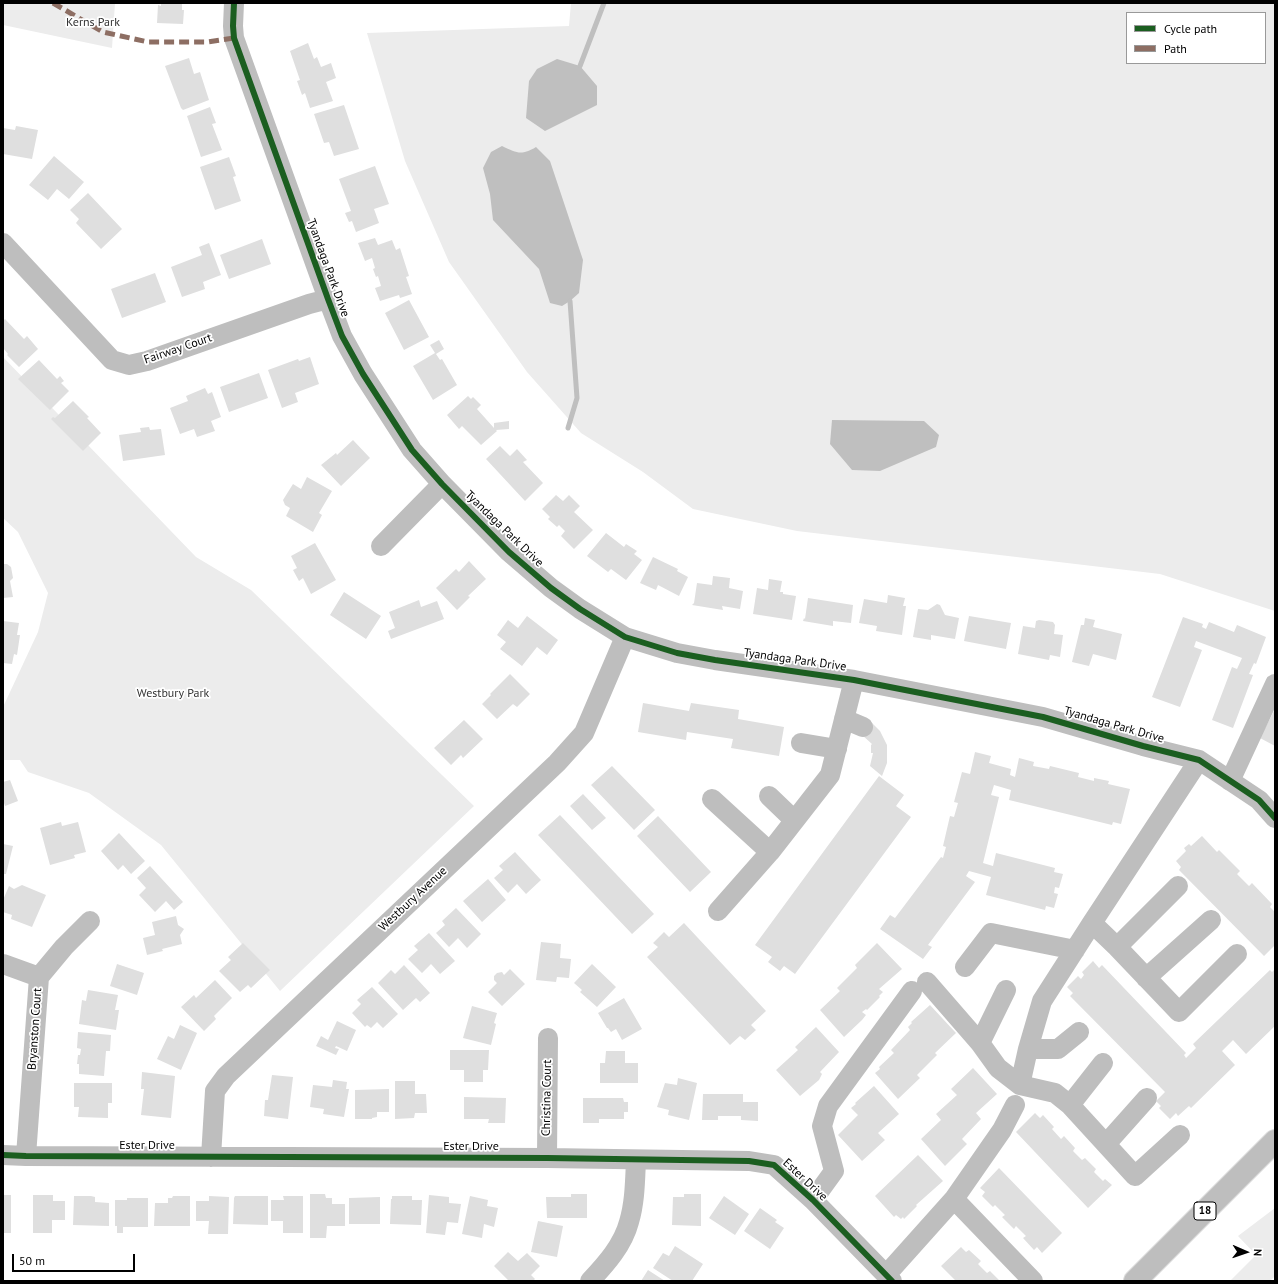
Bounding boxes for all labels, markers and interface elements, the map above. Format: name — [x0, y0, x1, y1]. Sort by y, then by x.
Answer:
legend — [1126, 12, 1266, 64]
park label: Kerns Park — [66, 16, 120, 30]
text: Cycle path — [1164, 21, 1217, 36]
text: Path — [1164, 41, 1187, 56]
street label: Tyandaga Park Drive — [304, 217, 352, 319]
street label: Fairway Court — [142, 331, 214, 367]
street label: Tyandaga Park Drive — [462, 488, 546, 570]
street label: Tyandaga Park Drive — [743, 646, 847, 674]
park label: Westbury Park — [137, 687, 209, 701]
street label: Tyandaga Park Drive — [1062, 704, 1166, 746]
street label: Westbury Avenue — [376, 864, 450, 934]
street label: Bryanston Court — [25, 987, 45, 1071]
street label: Christina Court — [539, 1060, 555, 1136]
street label: Ester Drive — [119, 1139, 175, 1153]
street label: Ester Drive — [443, 1140, 499, 1154]
street label: Ester Drive — [780, 1156, 830, 1204]
road number: 18 — [1194, 1202, 1216, 1220]
north arrow — [1226, 1232, 1266, 1272]
scale bar — [14, 1246, 137, 1272]
text: N — [1251, 1249, 1265, 1256]
text: 50 m — [19, 1253, 45, 1268]

